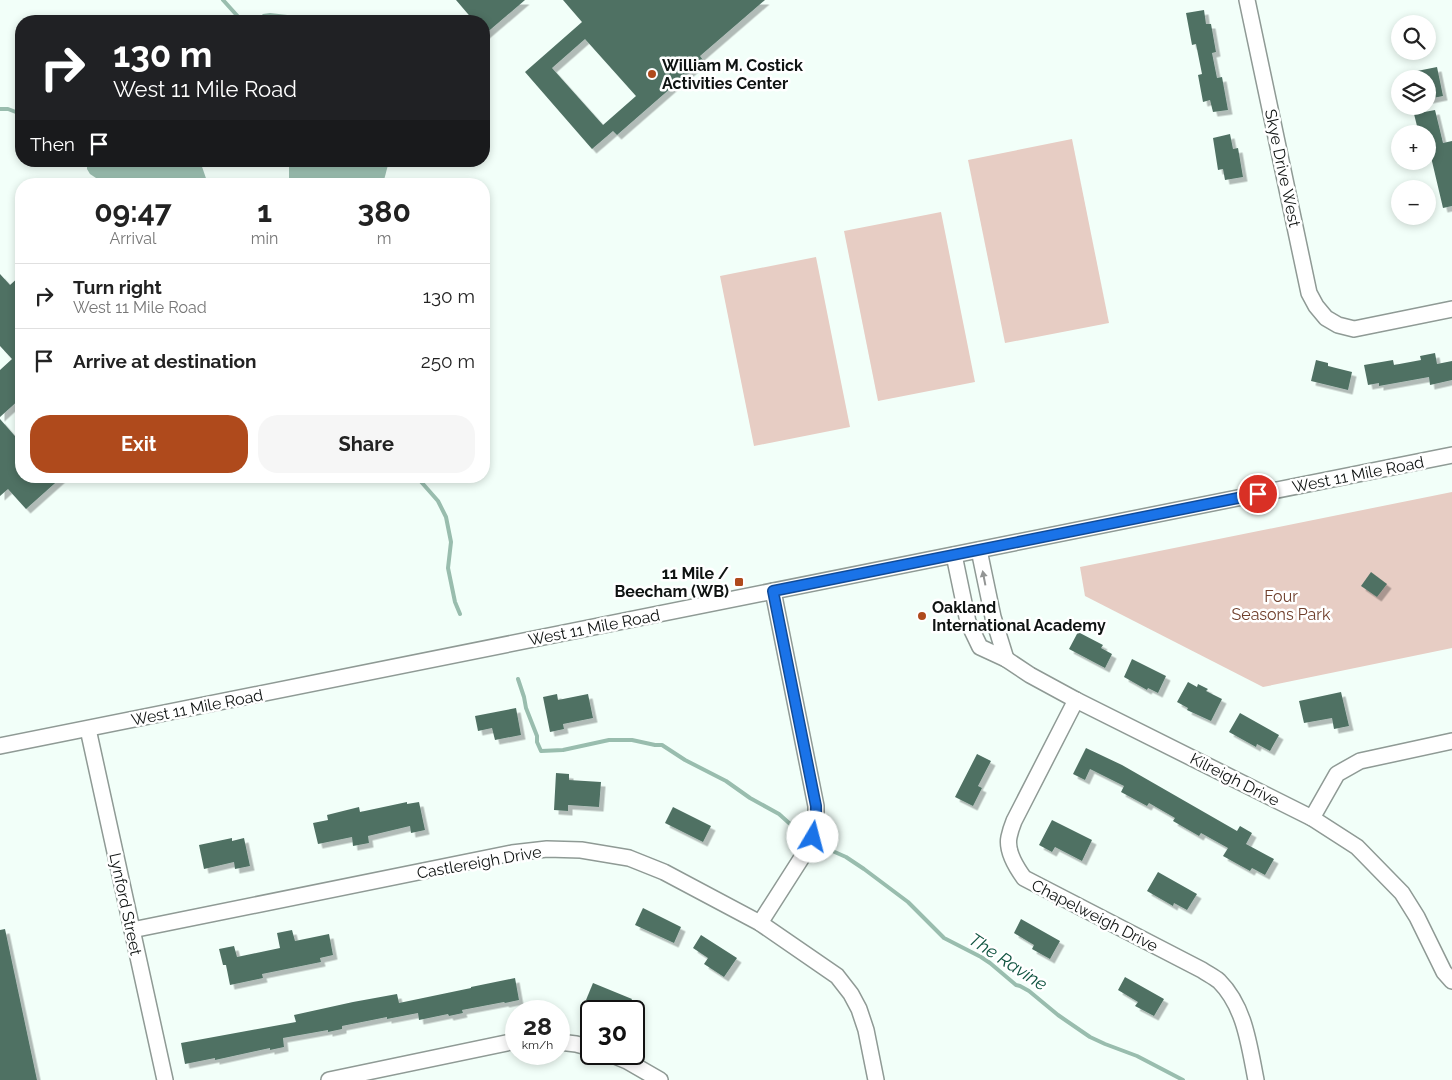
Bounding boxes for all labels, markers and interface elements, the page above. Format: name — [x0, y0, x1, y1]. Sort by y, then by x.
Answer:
map controls — [1391, 15, 1436, 225]
button: search — [1391, 15, 1436, 60]
text: 130 m — [113, 34, 212, 75]
icon: right — [30, 35, 95, 100]
place label: William M. Costick Activities Center — [662, 56, 803, 93]
marker: William M. Costick Activities Center — [646, 68, 658, 80]
button: layers — [1391, 70, 1436, 115]
text: West 11 Mile Road — [113, 76, 297, 102]
street label: Skye Drive West — [1261, 107, 1304, 229]
button: + — [1391, 125, 1436, 170]
icon: arrive — [85, 130, 113, 158]
text: Then — [30, 133, 75, 155]
button: − — [1391, 180, 1436, 225]
text: 09:47 — [94, 194, 172, 229]
text: 1 — [257, 194, 272, 229]
text: 380 — [358, 194, 411, 229]
text: Arrival — [109, 229, 156, 248]
text: min — [251, 229, 278, 248]
text: m — [377, 229, 392, 248]
text: Turn right — [73, 276, 162, 298]
icon: right — [30, 282, 58, 310]
text: 130 m — [423, 285, 475, 307]
text: West 11 Mile Road — [73, 298, 207, 317]
icon: arrive — [30, 347, 58, 375]
text: Arrive at destination — [73, 350, 257, 372]
text: 250 m — [421, 350, 475, 372]
button: Exit — [30, 415, 248, 473]
button: Share — [258, 415, 475, 473]
street label: West 11 Mile Road — [1291, 452, 1426, 497]
pin — [1237, 473, 1279, 515]
icon: arrive — [1244, 480, 1272, 508]
place label: 11 Mile / Beecham (WB) — [614, 564, 729, 601]
one-way arrow — [980, 570, 988, 586]
marker: 11 Mile / Beecham (WB) — [733, 576, 745, 588]
park label: Four Seasons Park — [1232, 587, 1331, 624]
place label: Oakland International Academy — [932, 598, 1106, 635]
street label: West 11 Mile Road — [527, 605, 662, 650]
marker: Oakland International Academy — [916, 610, 928, 622]
street label: West 11 Mile Road — [130, 685, 265, 730]
street label: Kilreigh Drive — [1187, 749, 1283, 810]
position arrow — [786, 810, 838, 862]
street label: Castlereigh Drive — [415, 842, 543, 883]
street label: Lynford Street — [105, 851, 146, 958]
street label: Chapelweigh Drive — [1028, 875, 1161, 956]
water label: The Ravine — [965, 929, 1052, 995]
speed limit sign: 30 — [580, 1000, 645, 1065]
text: 28 — [523, 1011, 552, 1041]
text: km/h — [522, 1038, 553, 1052]

